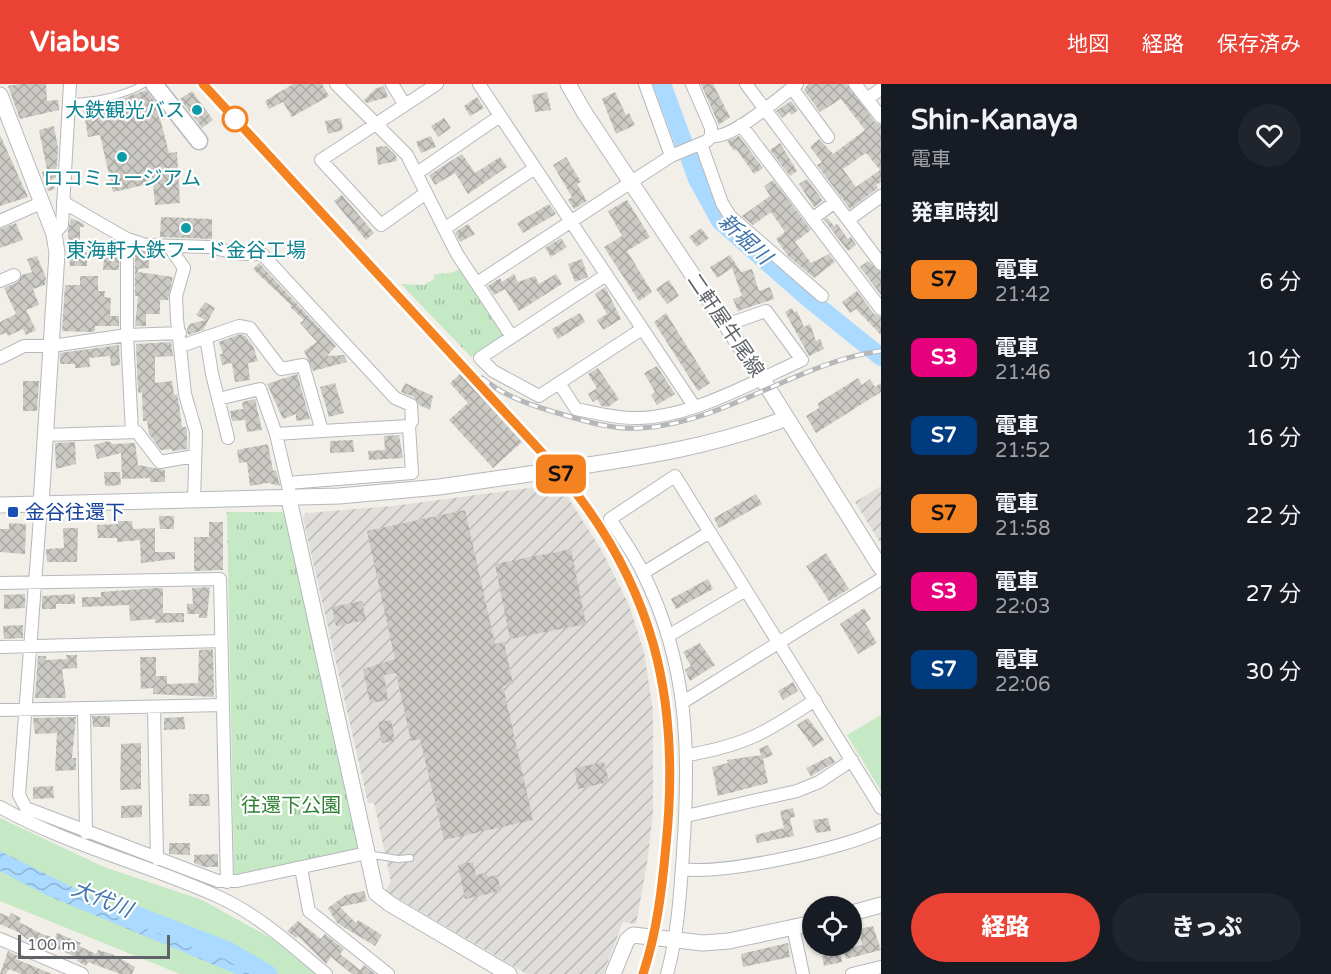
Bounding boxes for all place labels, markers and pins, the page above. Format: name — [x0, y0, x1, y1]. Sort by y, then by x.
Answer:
place label: 大鉄観光バス — [65, 99, 185, 123]
marker: 大鉄観光バス — [190, 103, 204, 117]
unlabelled marker — [222, 106, 248, 132]
marker: ロコミュージアム — [115, 150, 129, 164]
place label: ロコミュージアム — [43, 167, 201, 191]
marker: 東海軒大鉄フード金谷工場 — [179, 221, 193, 235]
place label: 東海軒大鉄フード金谷工場 — [66, 239, 306, 263]
place label: 金谷往還下 — [25, 501, 125, 525]
marker: 金谷往還下 — [6, 505, 20, 519]

